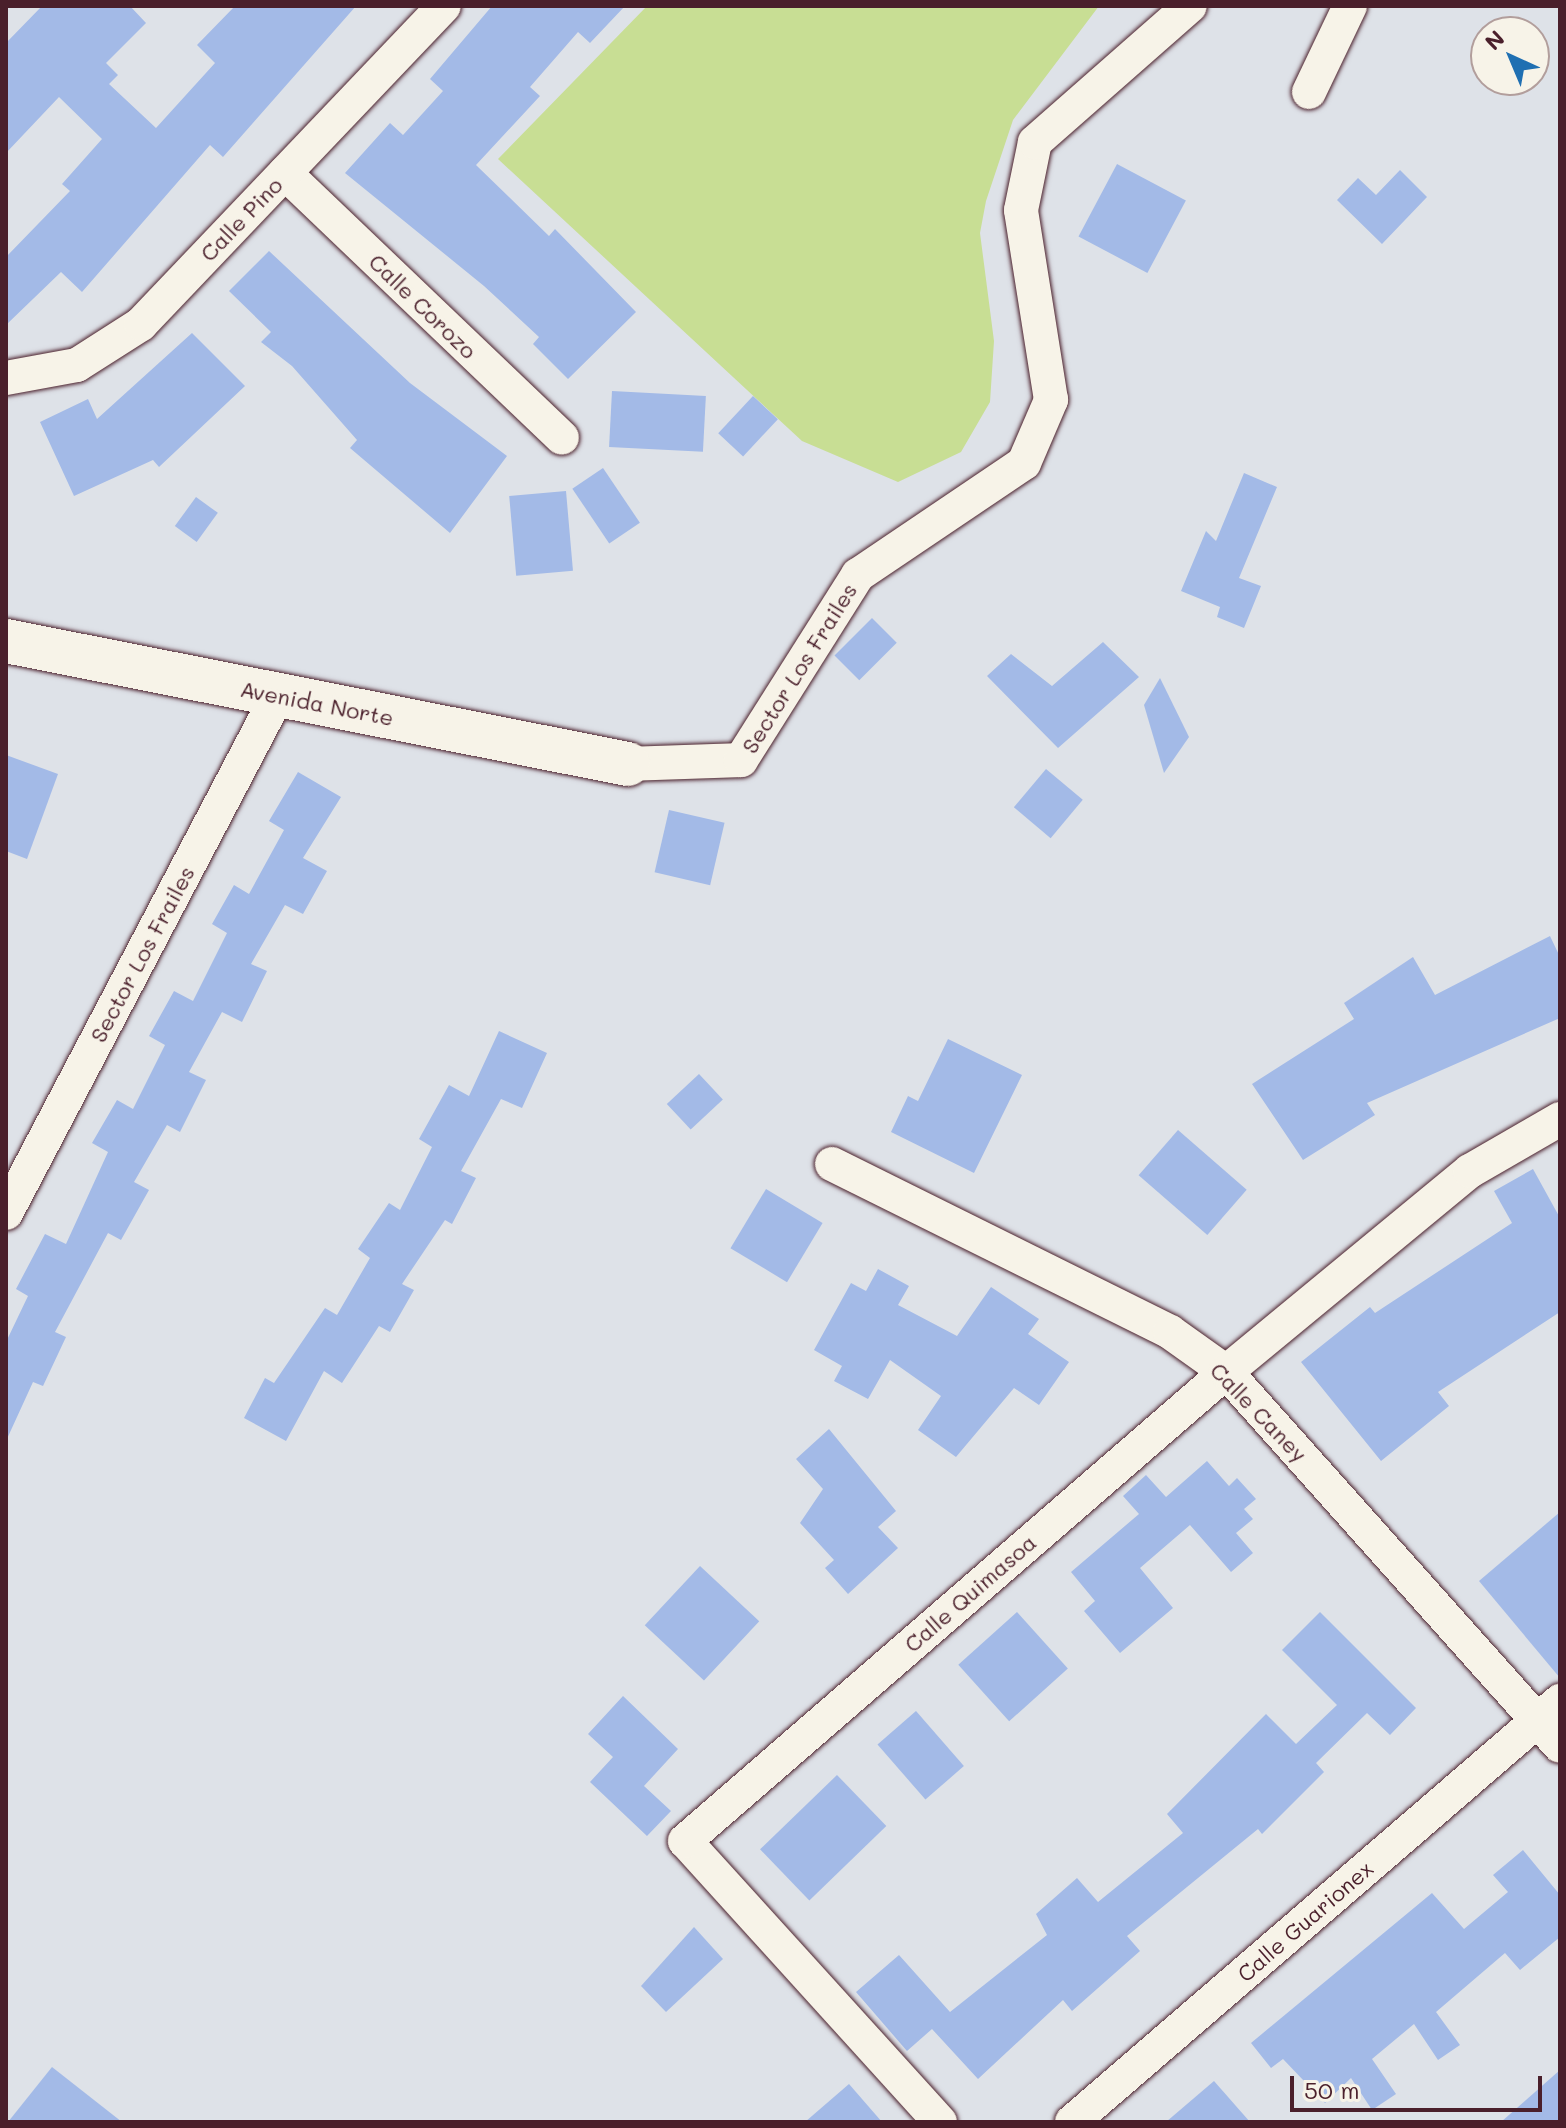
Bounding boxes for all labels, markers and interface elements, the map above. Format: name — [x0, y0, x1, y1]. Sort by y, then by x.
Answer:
north arrow — [1470, 16, 1550, 96]
text: N — [1478, 24, 1510, 56]
street label: Calle Pino — [195, 172, 287, 266]
street label: Calle Corozo — [364, 248, 482, 364]
street label: Sector Los Frailes — [736, 578, 862, 758]
street label: Avenida Norte — [238, 675, 396, 731]
street label: Sector Los Frailes — [84, 861, 200, 1047]
street label: Calle Caney — [1205, 1357, 1313, 1467]
street label: Calle Quimasoa — [899, 1529, 1041, 1657]
street label: Calle Guarionex — [1232, 1855, 1378, 1987]
scale bar — [1294, 2060, 1546, 2110]
text: 50 m — [1304, 2074, 1360, 2105]

